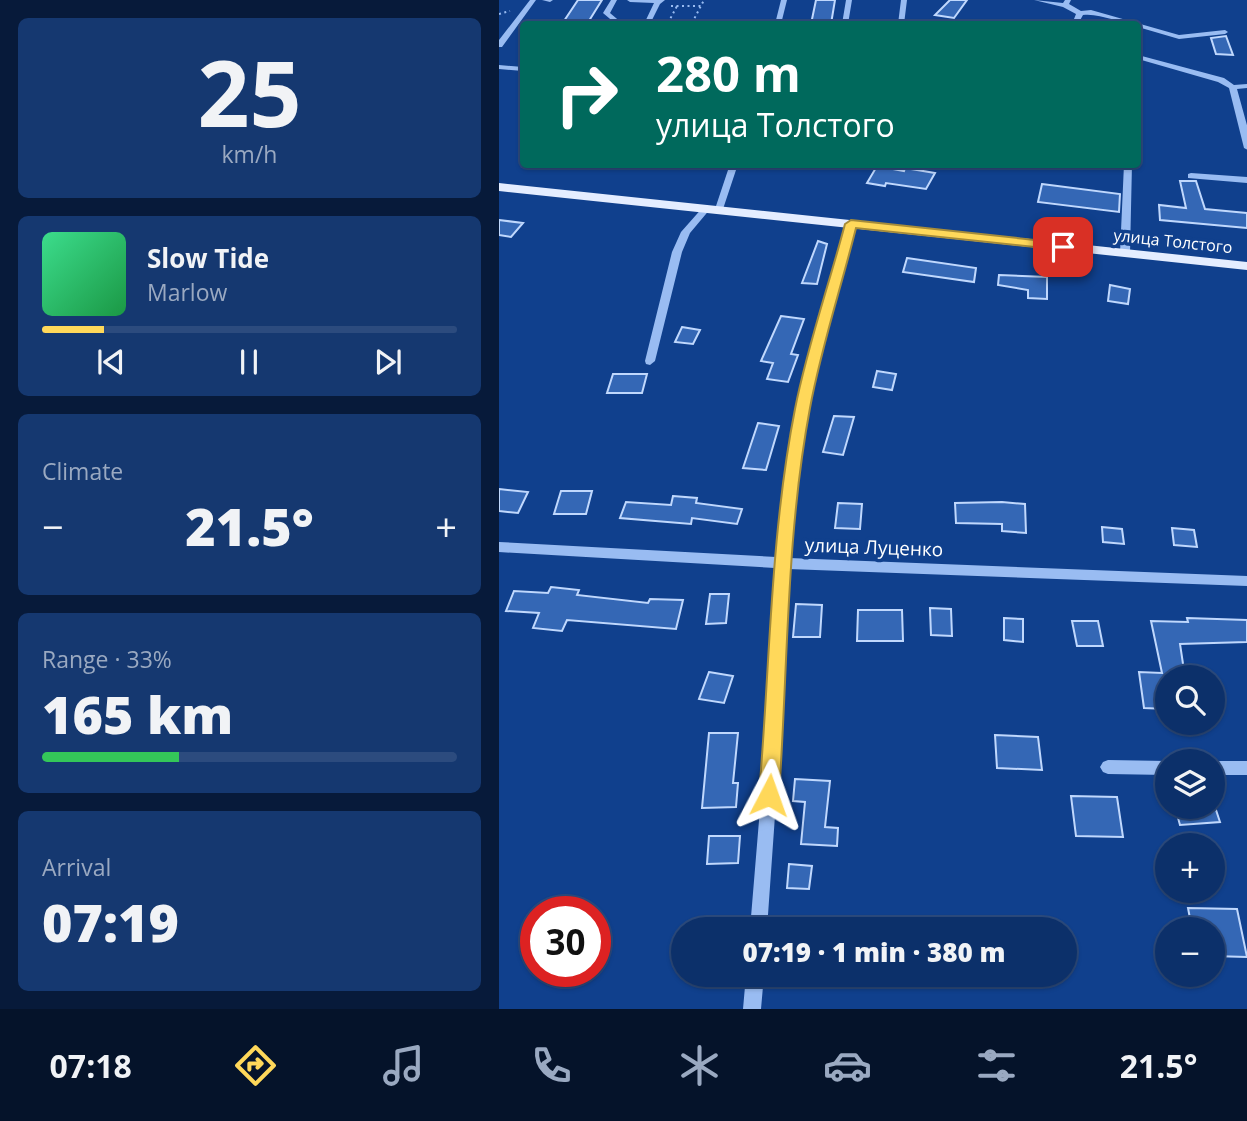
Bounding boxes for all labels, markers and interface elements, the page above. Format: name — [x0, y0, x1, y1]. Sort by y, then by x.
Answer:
text: 25 — [197, 30, 302, 154]
text: 280 m — [656, 40, 801, 106]
icon: right — [541, 49, 632, 140]
text: улица Толстого — [656, 103, 895, 146]
text: km/h — [222, 138, 277, 170]
pin — [1033, 217, 1093, 277]
street label: улица Толстого — [1113, 224, 1233, 258]
icon: arrive — [1044, 228, 1082, 266]
text: Slow Tide — [147, 240, 269, 276]
text: Marlow — [147, 276, 227, 308]
icon: previous — [92, 343, 130, 381]
icon: pause — [230, 343, 268, 381]
icon: next — [369, 343, 407, 381]
text: Climate — [42, 455, 123, 487]
text: 21.5° — [185, 490, 314, 561]
text: − — [42, 500, 64, 552]
text: + — [435, 500, 457, 552]
street label: улица Луценко — [804, 532, 944, 562]
text: Range · 33% — [42, 643, 172, 675]
map controls — [1155, 665, 1225, 987]
button: search — [1155, 665, 1225, 735]
text: 165 km — [42, 678, 233, 749]
button: layers — [1155, 749, 1225, 819]
position arrow — [732, 758, 806, 832]
button: + — [1155, 833, 1225, 903]
text: Arrival — [42, 851, 111, 883]
text: 07:19 — [42, 886, 179, 957]
speed limit sign: 30 — [520, 896, 611, 987]
button: − — [1155, 917, 1225, 987]
text: 07:19 · 1 min · 380 m — [743, 934, 1005, 970]
icon: directions — [231, 1041, 280, 1090]
icon: music — [379, 1041, 428, 1090]
icon: phone — [527, 1041, 576, 1090]
icon: climate — [675, 1041, 724, 1090]
icon: car — [823, 1041, 872, 1090]
icon: filters — [972, 1041, 1021, 1090]
text: 07:18 — [50, 1044, 132, 1087]
text: 21.5° — [1120, 1044, 1197, 1087]

